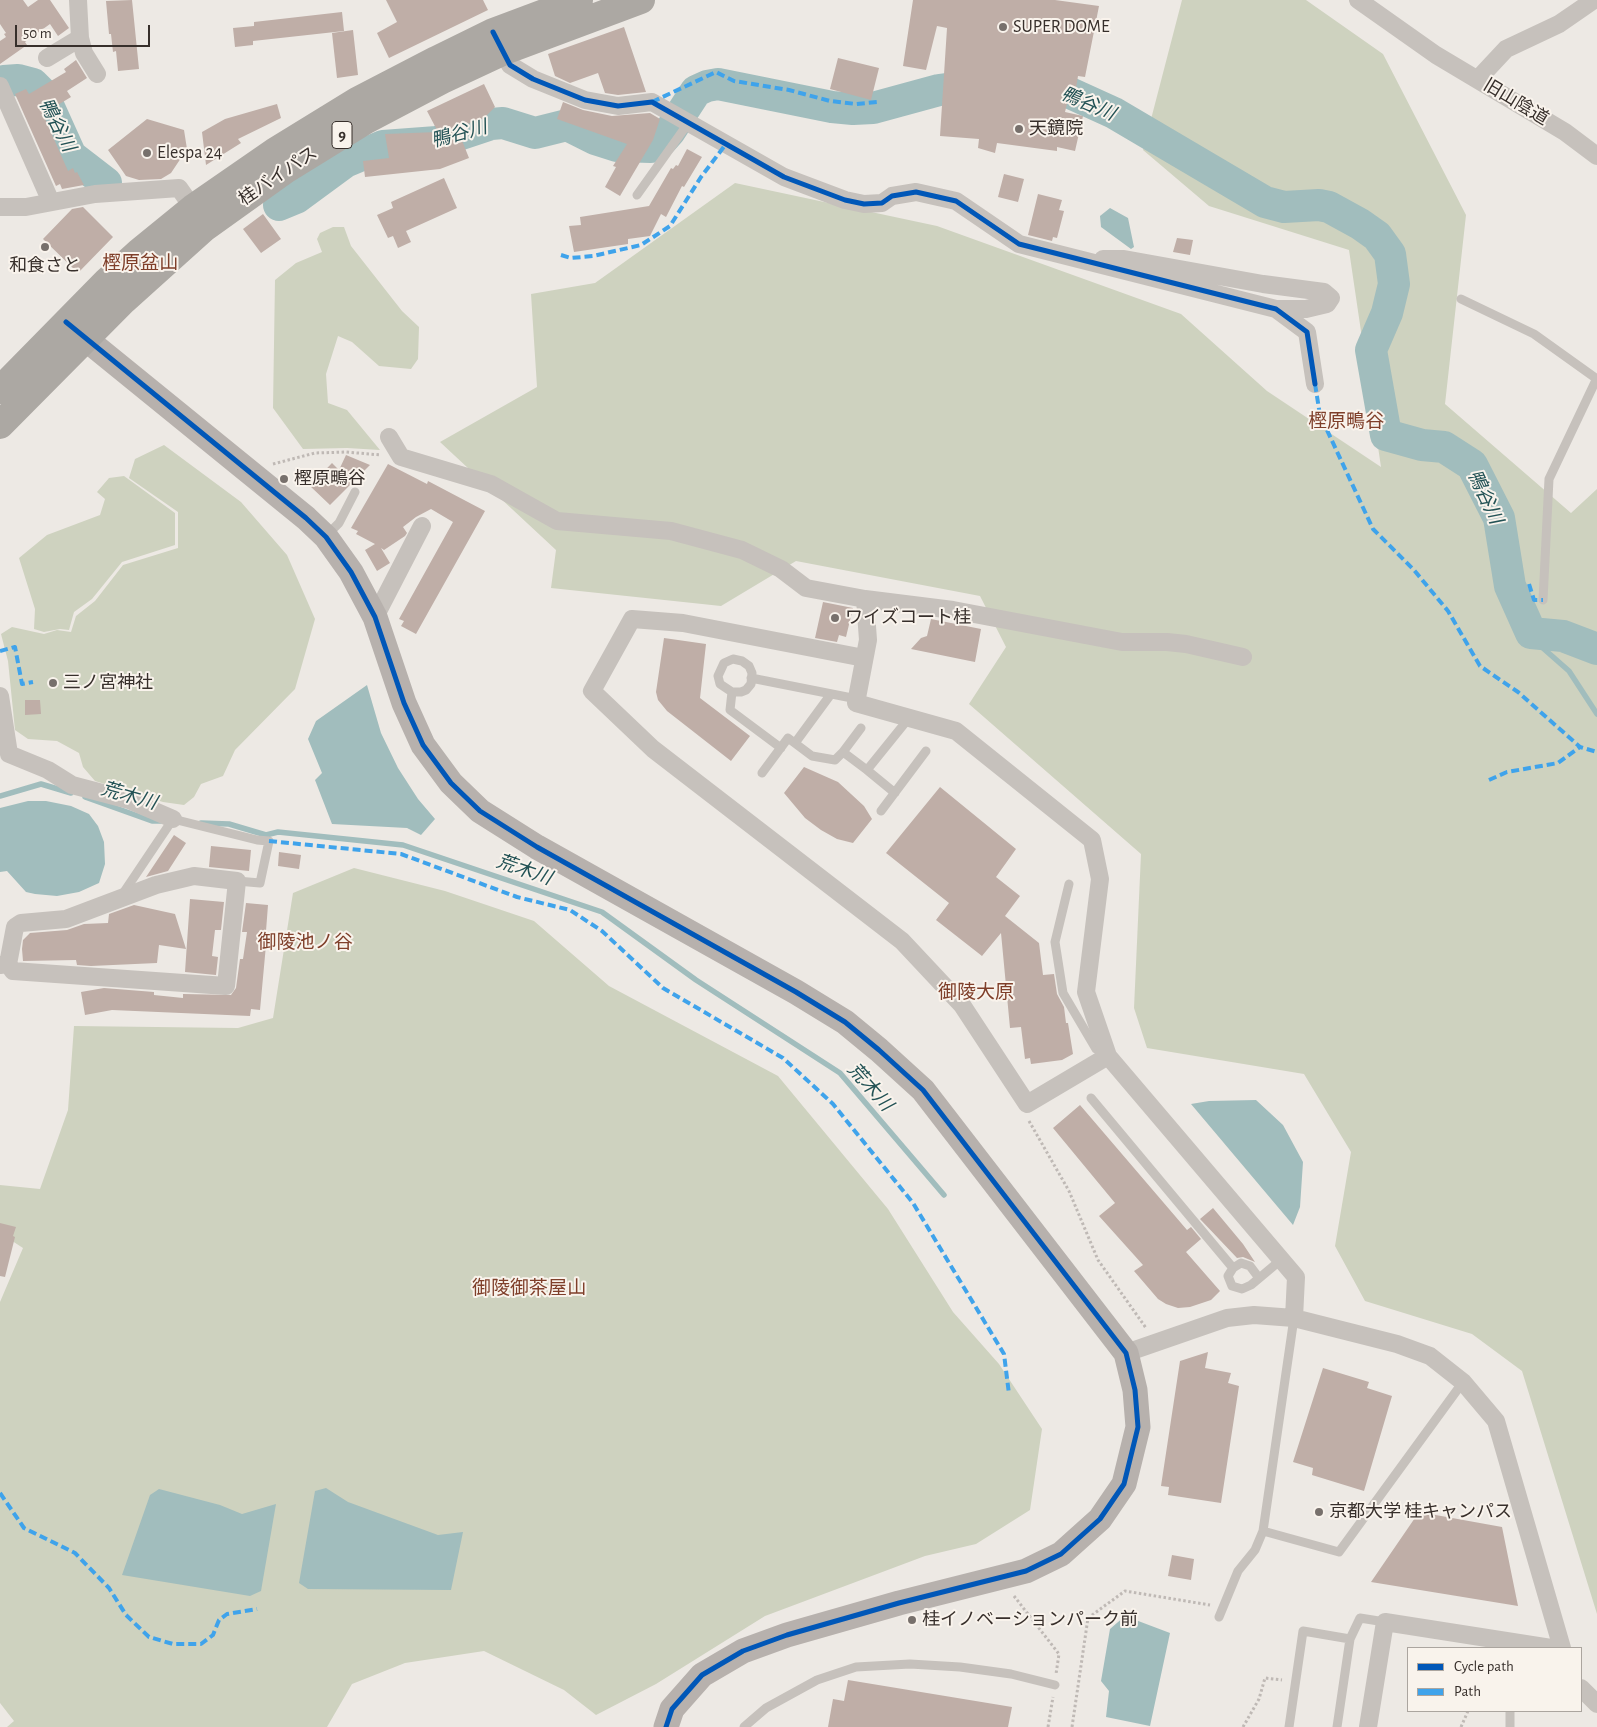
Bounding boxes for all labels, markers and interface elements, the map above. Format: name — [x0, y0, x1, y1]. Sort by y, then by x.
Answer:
scale bar — [18, 15, 152, 47]
place label: SUPER DOME — [1013, 16, 1110, 38]
marker: SUPER DOME — [997, 21, 1009, 33]
text: 50 m — [23, 26, 52, 41]
street label: 旧山陰道 — [1480, 74, 1552, 130]
water label: 鴨谷川 — [1057, 82, 1119, 126]
water label: 鴨谷川 — [34, 94, 80, 156]
water label: 鴨谷川 — [429, 116, 489, 152]
place label: 天鏡院 — [1029, 118, 1083, 140]
road number: 9 — [332, 122, 352, 148]
marker: 天鏡院 — [1013, 123, 1025, 135]
place label: Elespa 24 — [157, 142, 222, 164]
street label: 桂バイパス — [235, 142, 321, 210]
marker: Elespa 24 — [141, 147, 153, 159]
marker: 和食さと — [39, 241, 51, 253]
district label: 樫原盆山 — [102, 252, 178, 274]
place label: 和食さと — [9, 255, 81, 277]
district label: 樫原鴫谷 — [1308, 410, 1384, 432]
water label: 鴨谷川 — [1463, 466, 1507, 528]
place label: 樫原鴫谷 — [294, 468, 366, 490]
marker: 樫原鴫谷 — [278, 473, 290, 485]
place label: ワイズコート桂 — [845, 607, 971, 629]
marker: ワイズコート桂 — [829, 612, 841, 624]
place label: 三ノ宮神社 — [63, 672, 153, 694]
marker: 三ノ宮神社 — [47, 677, 59, 689]
water label: 荒木川 — [98, 777, 160, 815]
water label: 荒木川 — [493, 850, 555, 890]
district label: 御陵池ノ谷 — [258, 931, 352, 953]
district label: 御陵大原 — [938, 981, 1014, 1003]
water label: 荒木川 — [842, 1058, 898, 1116]
district label: 御陵御茶屋山 — [472, 1277, 586, 1299]
place label: 京都大学 桂キャンパス — [1329, 1501, 1512, 1523]
marker: 京都大学 桂キャンパス — [1313, 1506, 1325, 1518]
place label: 桂イノベーションパーク前 — [922, 1609, 1138, 1631]
marker: 桂イノベーションパーク前 — [906, 1614, 918, 1626]
legend — [1407, 1647, 1582, 1712]
text: Cycle path — [1454, 1659, 1514, 1674]
text: Path — [1454, 1684, 1481, 1699]

